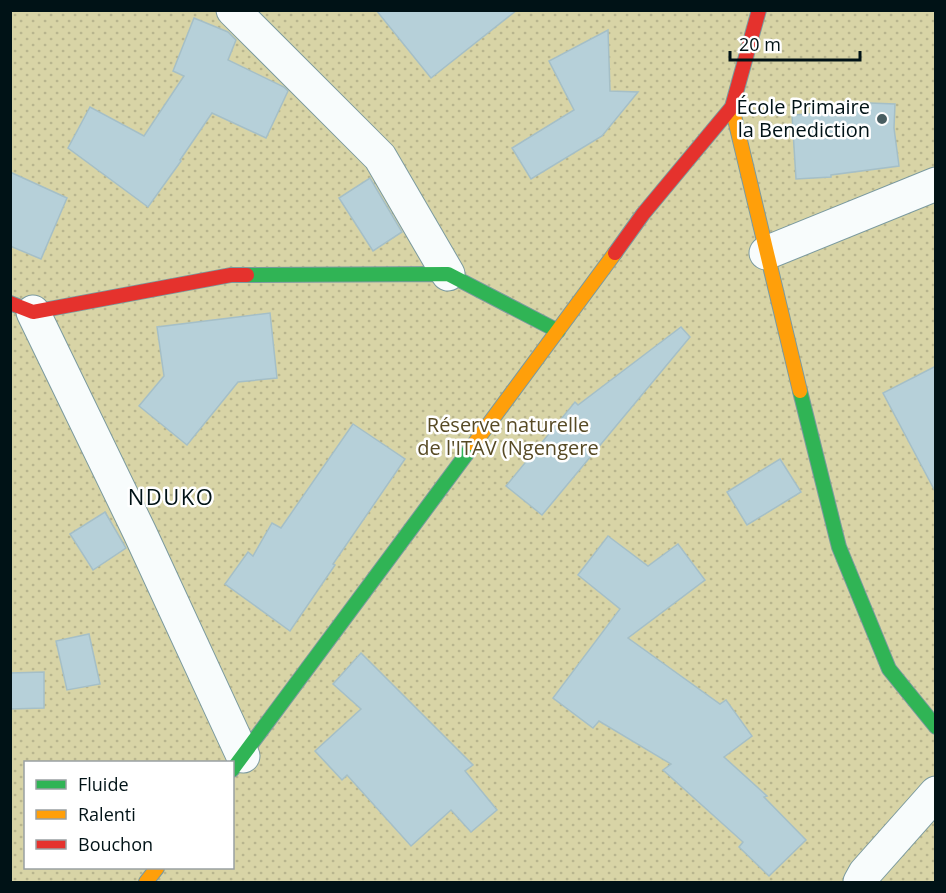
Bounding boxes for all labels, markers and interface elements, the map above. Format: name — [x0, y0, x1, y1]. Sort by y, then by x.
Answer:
scale bar — [730, 24, 860, 62]
text: 20 m — [739, 32, 781, 56]
place label: École Primaire la Benediction — [736, 93, 870, 143]
marker: École Primaire la Benediction — [875, 112, 889, 126]
park label: Réserve naturelle de l'ITAV (Ngengere — [417, 411, 599, 461]
district label: NDUKO — [128, 481, 214, 511]
legend — [24, 761, 234, 869]
text: Fluide — [78, 772, 129, 796]
text: Ralenti — [78, 802, 136, 826]
text: Bouchon — [78, 832, 153, 856]

